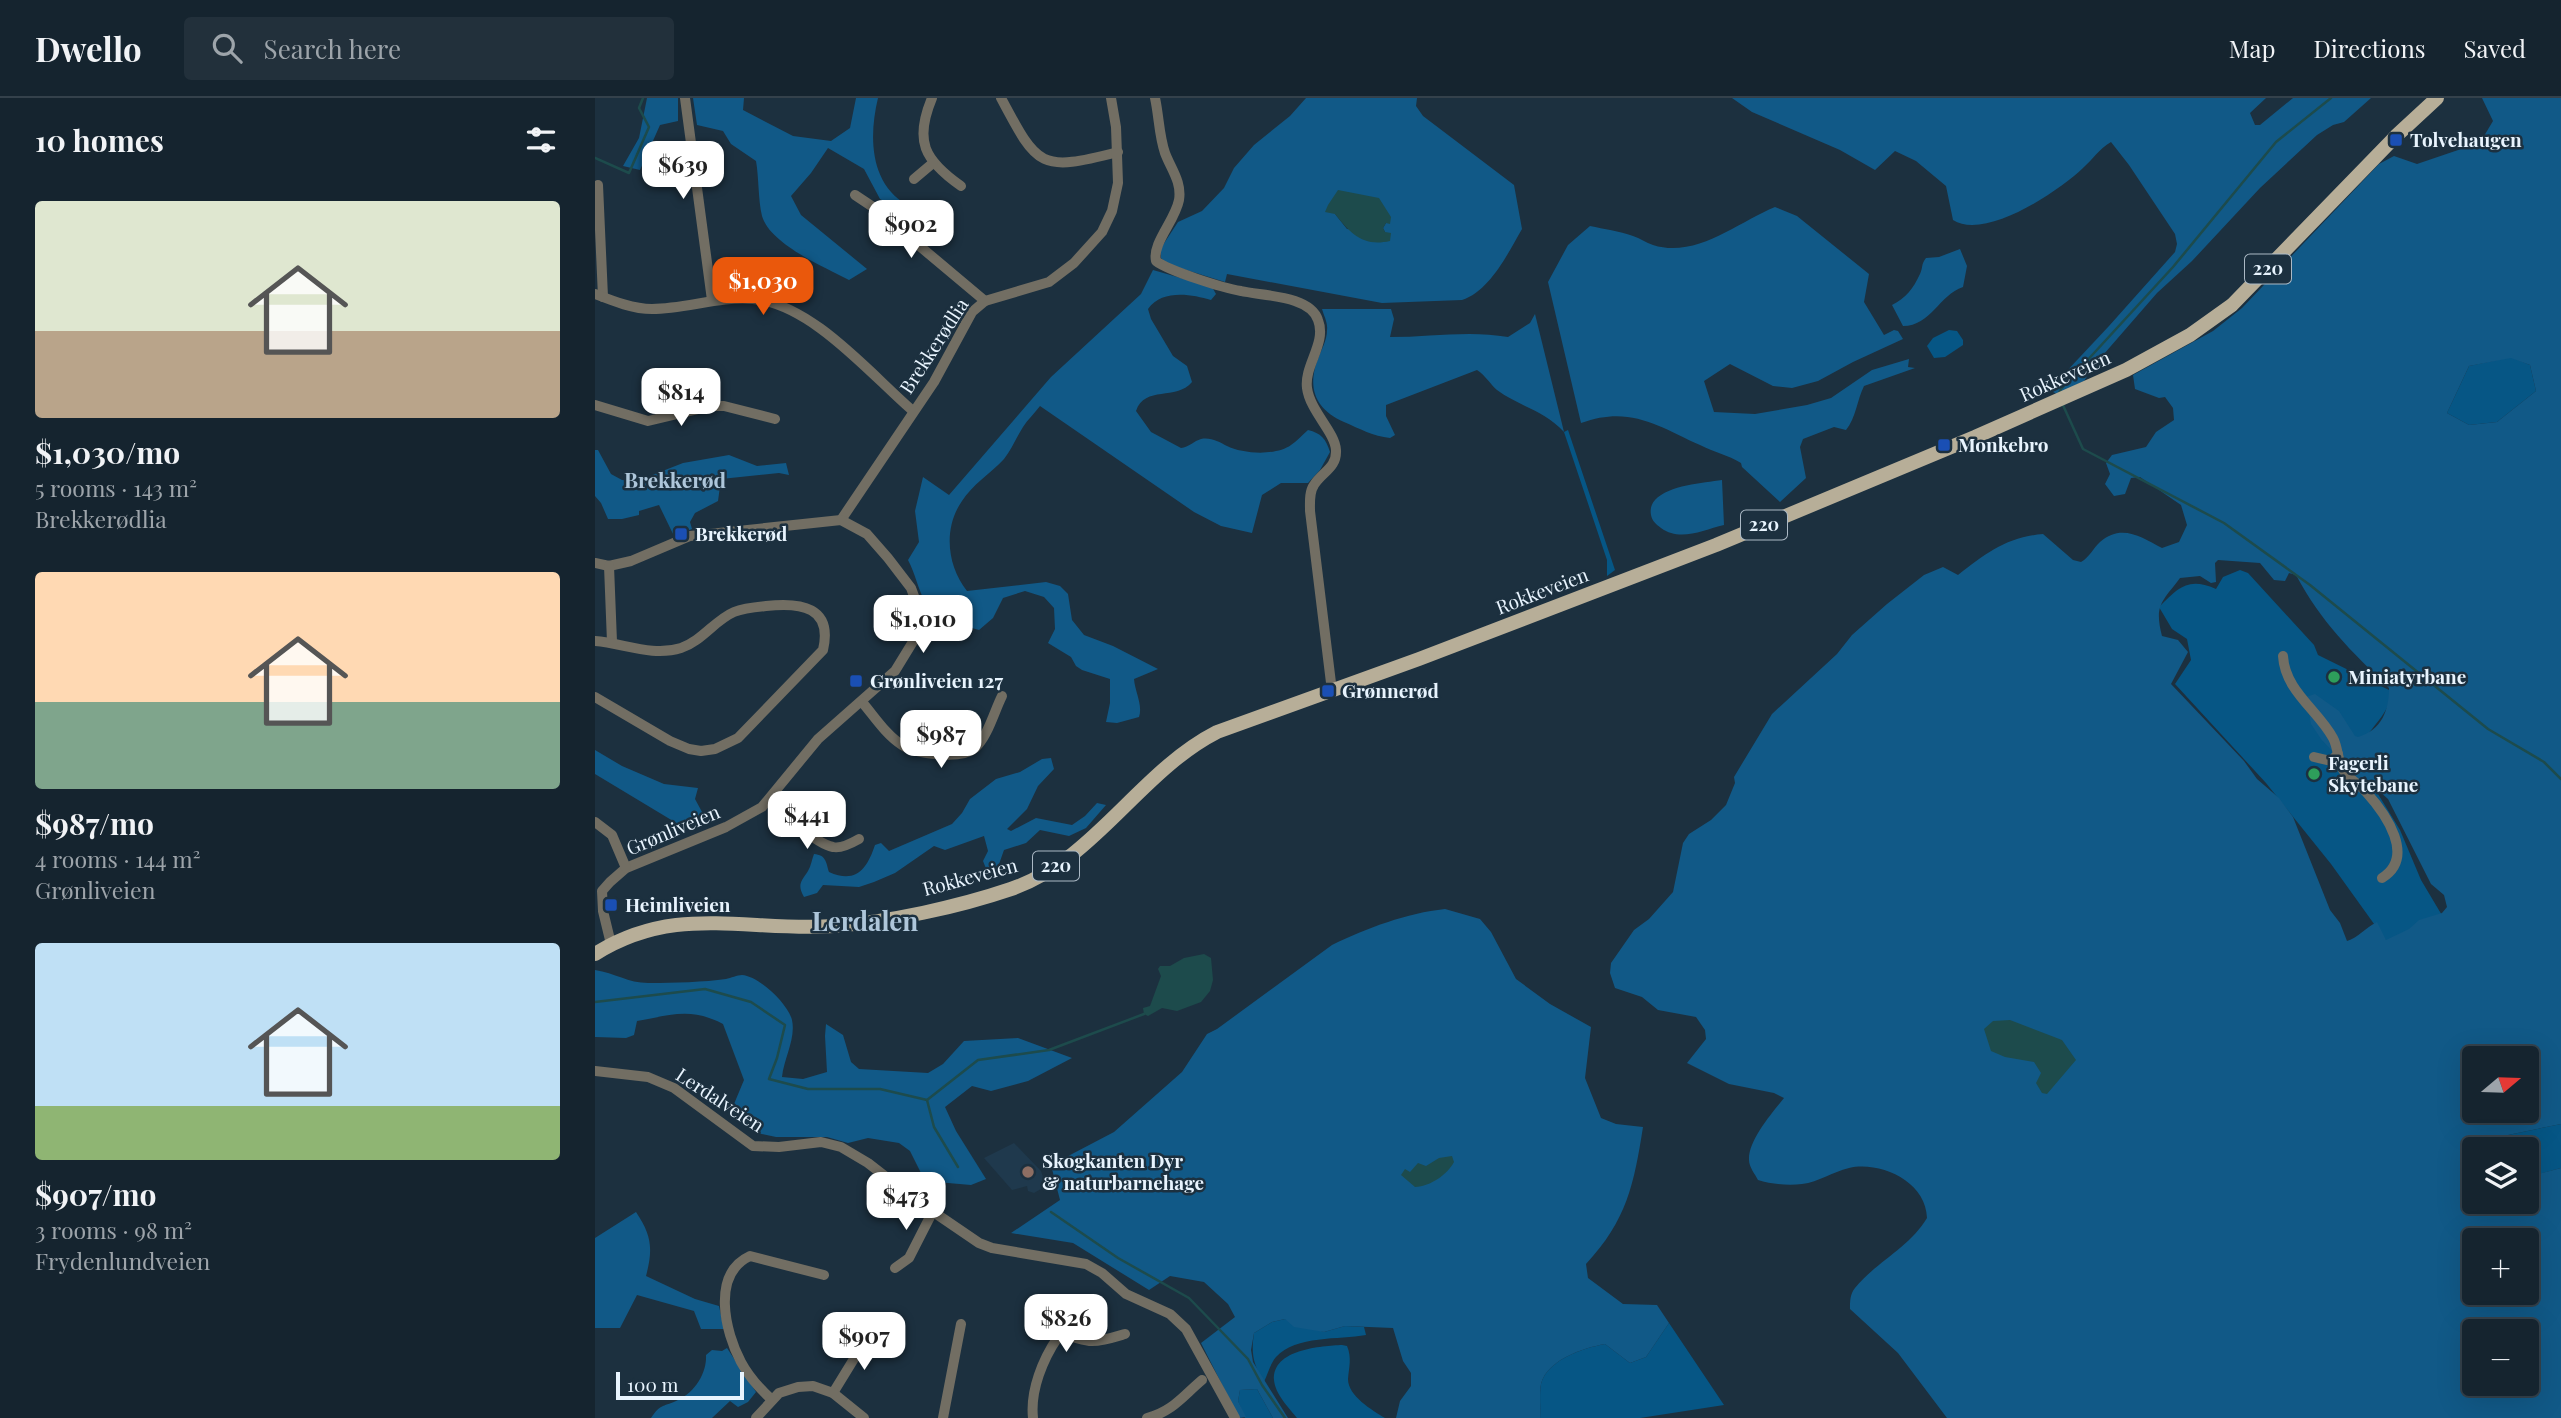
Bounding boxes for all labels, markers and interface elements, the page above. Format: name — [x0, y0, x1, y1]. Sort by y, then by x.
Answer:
search box — [184, 17, 674, 80]
text: Dwello — [35, 26, 142, 70]
icon: search — [208, 29, 246, 67]
text: Search here — [264, 31, 401, 66]
text: Map — [2229, 32, 2275, 64]
text: Directions — [2313, 32, 2426, 64]
text: Saved — [2464, 32, 2526, 64]
text: 10 homes — [35, 120, 164, 160]
icon: filters — [522, 121, 560, 159]
place label: Tolvehaugen — [2410, 126, 2522, 152]
marker: Tolvehaugen — [2388, 132, 2404, 148]
pin: $639 — [642, 141, 724, 201]
text: $639 — [658, 148, 708, 179]
pin: $902 — [870, 200, 952, 260]
text: $902 — [885, 207, 937, 238]
icon: home — [235, 247, 361, 373]
road number: 220 — [2245, 254, 2291, 284]
pin: $1,030 — [706, 258, 820, 317]
text: $1,030 — [728, 264, 798, 295]
street label: Brekkerødlia — [893, 292, 974, 398]
street label: Rokkeveien — [2015, 343, 2115, 407]
pin: $814 — [640, 368, 722, 428]
text: $814 — [657, 375, 705, 406]
place label: Monkebro — [1958, 431, 2049, 457]
text: $1,030/mo — [35, 432, 180, 472]
marker: Monkebro — [1936, 437, 1952, 453]
district label: Brekkerød — [624, 465, 727, 493]
text: 5 rooms · 143 m² — [35, 472, 197, 503]
text: Brekkerødlia — [35, 503, 167, 534]
road number: 220 — [1741, 510, 1787, 540]
place label: Brekkerød — [695, 520, 788, 546]
marker: Brekkerød — [673, 526, 689, 542]
street label: Rokkeveien — [1492, 560, 1592, 620]
pin: $1,010 — [866, 596, 980, 655]
text: $1,010 — [890, 602, 956, 633]
icon: home — [235, 618, 361, 744]
place label: Miniatyrbane — [2348, 663, 2466, 689]
place label: Grønliveien 127 — [870, 667, 1003, 693]
marker: Miniatyrbane — [2326, 669, 2342, 685]
marker: Grønliveien 127 — [848, 673, 864, 689]
place label: Grønnerød — [1342, 677, 1439, 703]
marker: Grønnerød — [1320, 683, 1336, 699]
pin: $987 — [900, 710, 982, 770]
text: $987 — [916, 717, 966, 748]
place label: Fagerli Skytebane — [2328, 749, 2418, 797]
marker: Fagerli Skytebane — [2306, 766, 2322, 782]
pin: $441 — [766, 792, 848, 851]
street label: Grønliveien — [622, 797, 724, 860]
text: $441 — [784, 798, 830, 829]
text: $987/mo — [35, 803, 154, 843]
text: 4 rooms · 144 m² — [35, 843, 200, 874]
street label: Rokkeveien — [919, 851, 1021, 901]
road number: 220 — [1033, 852, 1079, 880]
text: Grønliveien — [35, 874, 155, 905]
place label: Heimliveien — [625, 891, 731, 917]
marker: Heimliveien — [603, 897, 619, 913]
district label: Lerdalen — [812, 903, 918, 938]
icon: home — [235, 989, 361, 1115]
north arrow — [2462, 1046, 2539, 1124]
map controls — [2462, 1046, 2539, 1396]
street label: Lerdalveien — [672, 1061, 770, 1138]
button: layers — [2462, 1137, 2539, 1214]
place label: Skogkanten Dyr & naturbarnehage — [1042, 1147, 1204, 1195]
marker: Skogkanten Dyr & naturbarnehage — [1020, 1164, 1036, 1180]
pin: $473 — [865, 1172, 947, 1232]
text: $907/mo — [35, 1174, 157, 1214]
text: $473 — [883, 1179, 929, 1210]
text: 3 rooms · 98 m² — [35, 1214, 192, 1245]
button: + — [2462, 1228, 2539, 1305]
text: Frydenlundveien — [35, 1245, 210, 1276]
pin: $826 — [1025, 1294, 1107, 1354]
text: $826 — [1040, 1301, 1092, 1332]
pin: $907 — [823, 1312, 905, 1372]
text: $907 — [838, 1319, 890, 1350]
button: − — [2462, 1319, 2539, 1396]
scale bar — [616, 1369, 744, 1401]
text: 100 m — [627, 1371, 678, 1397]

